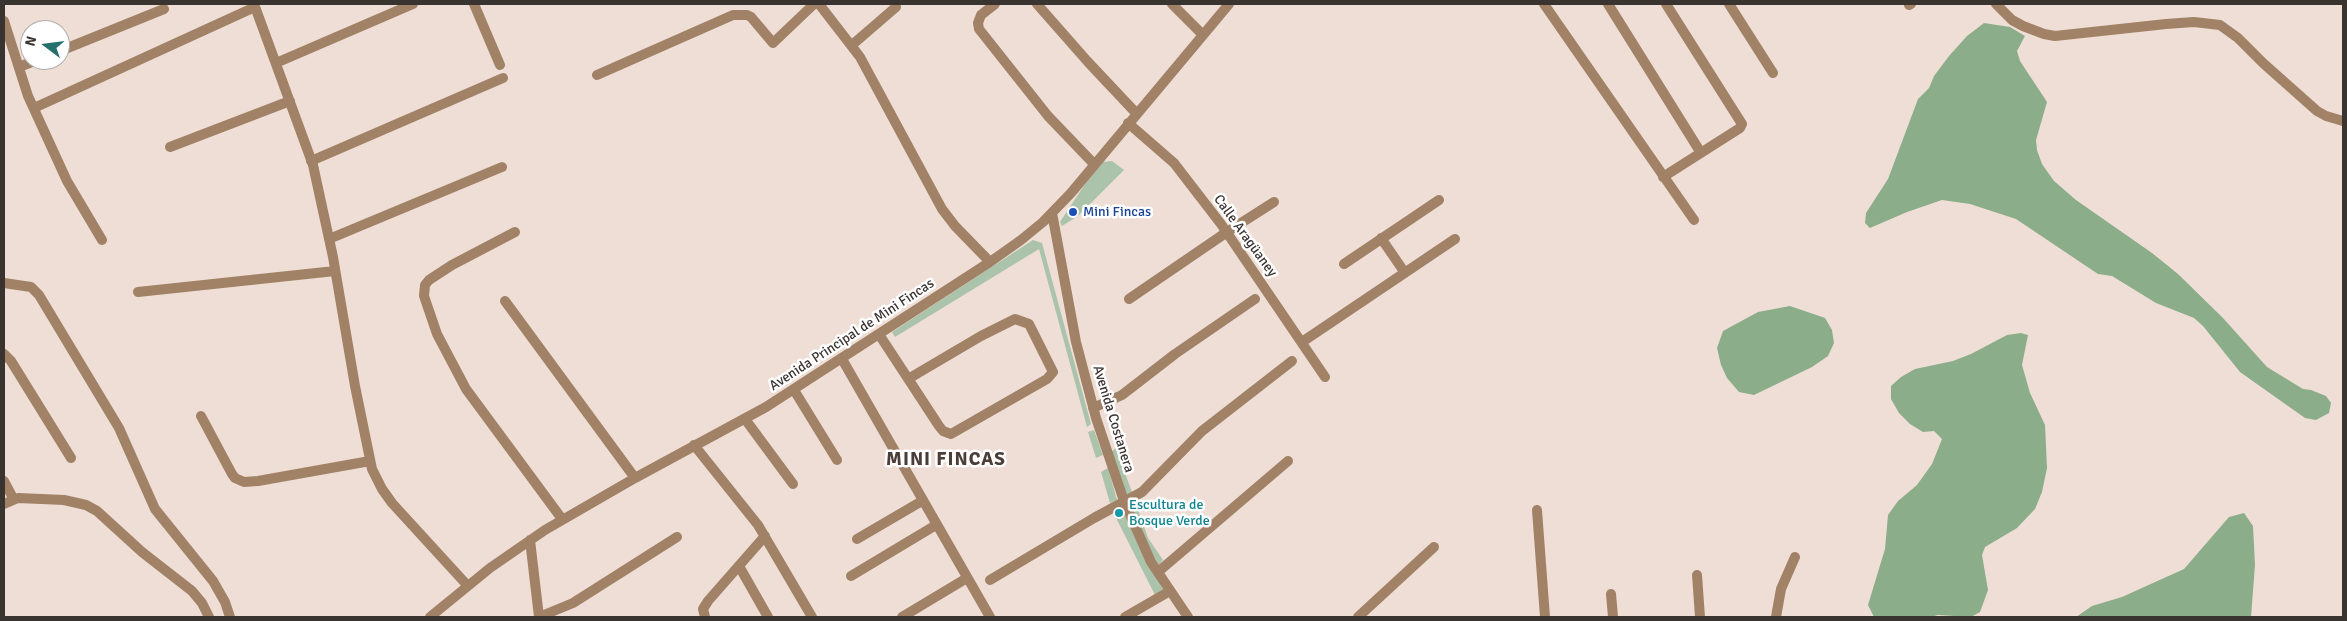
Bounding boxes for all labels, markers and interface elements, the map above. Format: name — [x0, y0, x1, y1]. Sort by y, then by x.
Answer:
north arrow — [20, 20, 70, 70]
text: N — [22, 34, 40, 48]
street label: Calle Aragüaney — [1210, 192, 1280, 280]
place label: Mini Fincas — [1083, 204, 1151, 220]
marker: Mini Fincas — [1067, 206, 1079, 218]
street label: Avenida Principal de Mini Fincas — [766, 275, 938, 395]
street label: Avenida Costanera — [1089, 363, 1137, 475]
district label: MINI FINCAS — [885, 449, 1007, 471]
place label: Escultura de Bosque Verde — [1129, 497, 1210, 530]
marker: Escultura de Bosque Verde — [1113, 507, 1125, 519]

